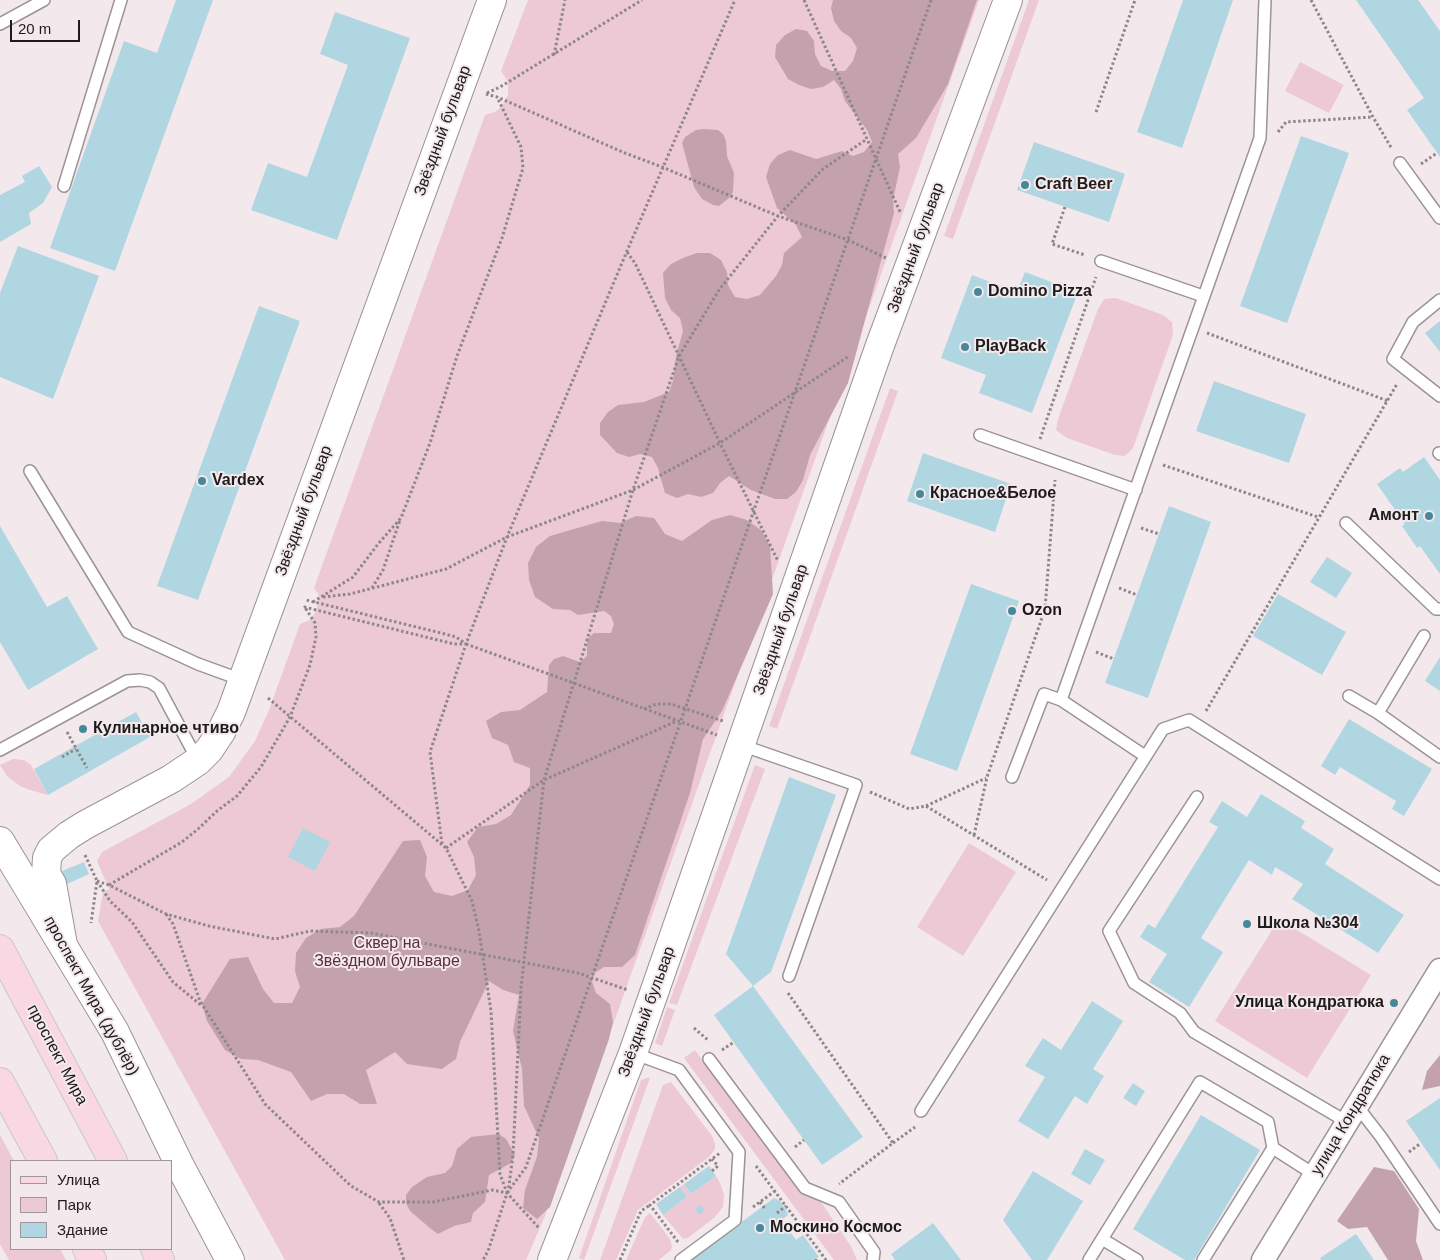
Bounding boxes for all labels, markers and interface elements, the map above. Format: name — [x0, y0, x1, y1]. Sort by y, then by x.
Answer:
scale bar — [12, 10, 82, 42]
text: 20 m — [18, 20, 51, 37]
street label: Звёздный бульвар — [410, 63, 476, 199]
place label: Craft Beer — [1035, 175, 1112, 195]
marker: Craft Beer — [1019, 179, 1031, 191]
street label: Звёздный бульвар — [883, 180, 949, 316]
place label: Domino Pizza — [988, 282, 1092, 302]
marker: Domino Pizza — [972, 286, 984, 298]
place label: PlayBack — [975, 337, 1046, 357]
marker: PlayBack — [959, 341, 971, 353]
street label: Звёздный бульвар — [271, 443, 337, 579]
place label: Vardex — [212, 471, 264, 491]
marker: Vardex — [196, 475, 208, 487]
place label: Красное&Белое — [930, 484, 1056, 504]
marker: Красное&Белое — [914, 488, 926, 500]
place label: Амонт — [1369, 506, 1419, 526]
marker: Амонт — [1423, 510, 1435, 522]
street label: Звёздный бульвар — [750, 562, 812, 698]
place label: Ozon — [1022, 601, 1062, 621]
marker: Ozon — [1006, 605, 1018, 617]
place label: Кулинарное чтиво — [93, 719, 239, 739]
marker: Кулинарное чтиво — [77, 723, 89, 735]
street label: проспект Мира (дублёр) — [39, 913, 143, 1079]
place label: Школа №304 — [1257, 914, 1358, 934]
marker: Школа №304 — [1241, 918, 1253, 930]
park label: Сквер на Звёздном бульваре — [314, 934, 460, 972]
street label: Звёздный бульвар — [614, 944, 680, 1080]
place label: Улица Кондратюка — [1235, 993, 1384, 1013]
marker: Улица Кондратюка — [1388, 997, 1400, 1009]
street label: проспект Мира — [22, 1001, 92, 1109]
street label: улица Кондратюка — [1307, 1051, 1395, 1179]
legend — [10, 1160, 172, 1250]
text: Улица — [57, 1171, 100, 1188]
text: Парк — [57, 1196, 91, 1213]
place label: Москино Космос — [770, 1218, 902, 1238]
text: Здание — [57, 1221, 108, 1238]
marker: Москино Космос — [754, 1222, 766, 1234]

